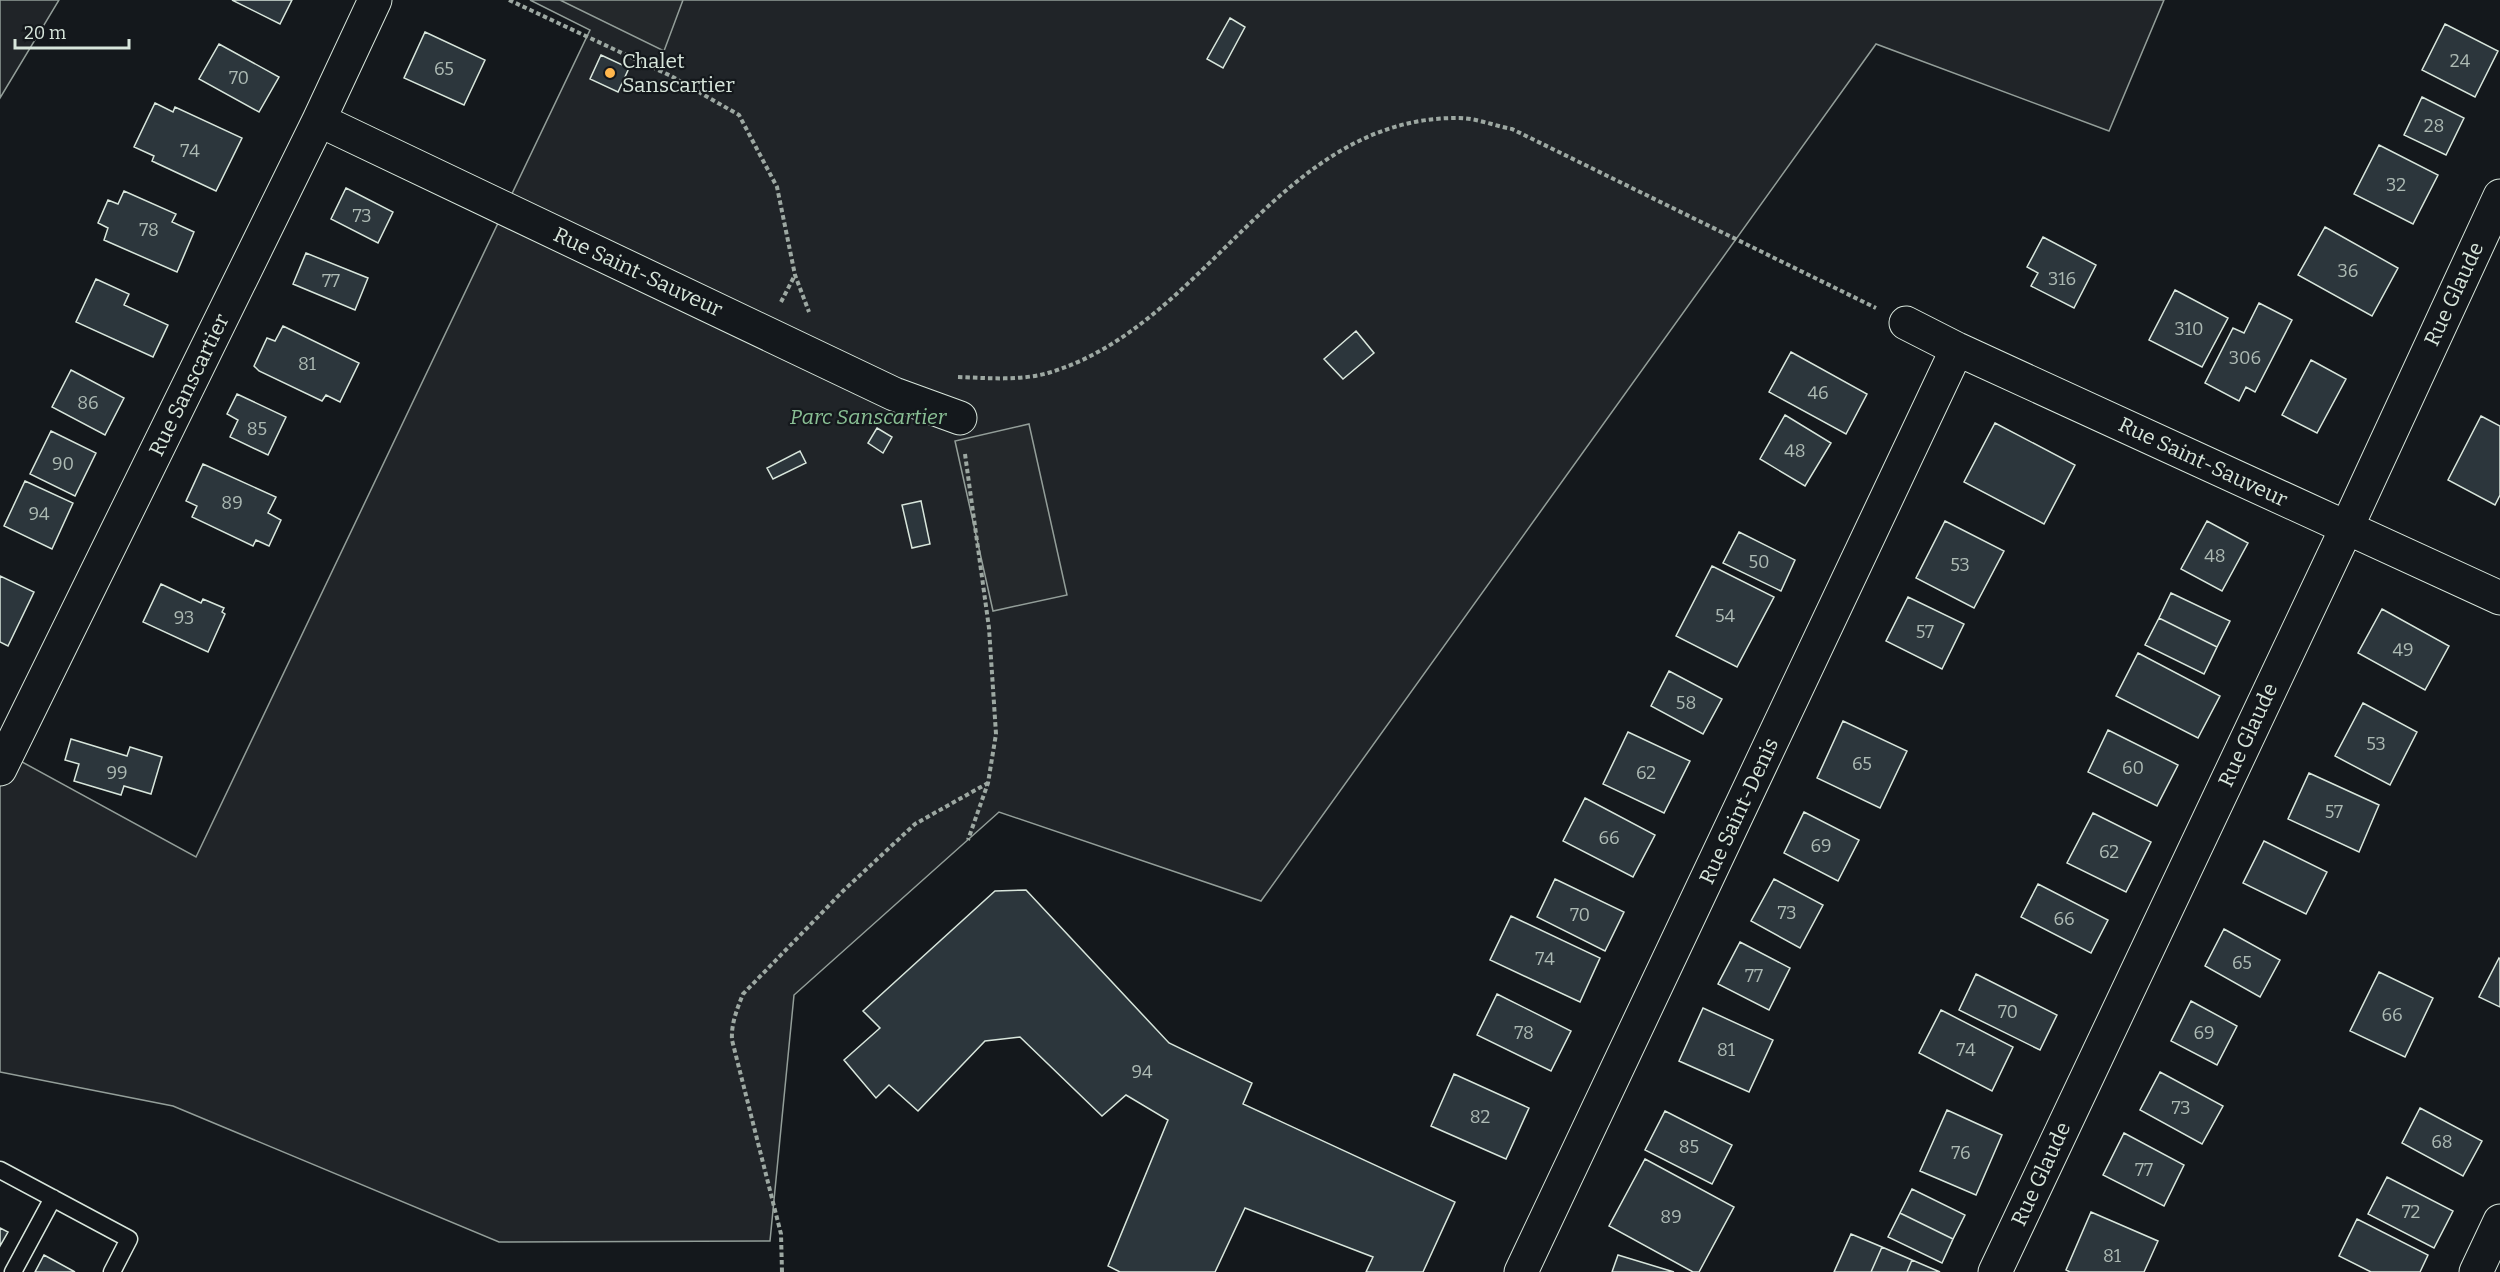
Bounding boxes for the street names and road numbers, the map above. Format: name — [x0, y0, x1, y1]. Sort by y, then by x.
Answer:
street label: Rue Saint-Sauveur — [549, 221, 727, 323]
street label: Rue Glaude — [2419, 238, 2489, 350]
street label: Rue Sanscartier — [143, 310, 235, 460]
street label: Rue Saint-Sauveur — [2114, 411, 2292, 513]
street label: Rue Glaude — [2213, 679, 2283, 791]
street label: Rue Saint-Denis — [1694, 734, 1784, 888]
street label: Rue Glaude — [2006, 1118, 2076, 1230]

